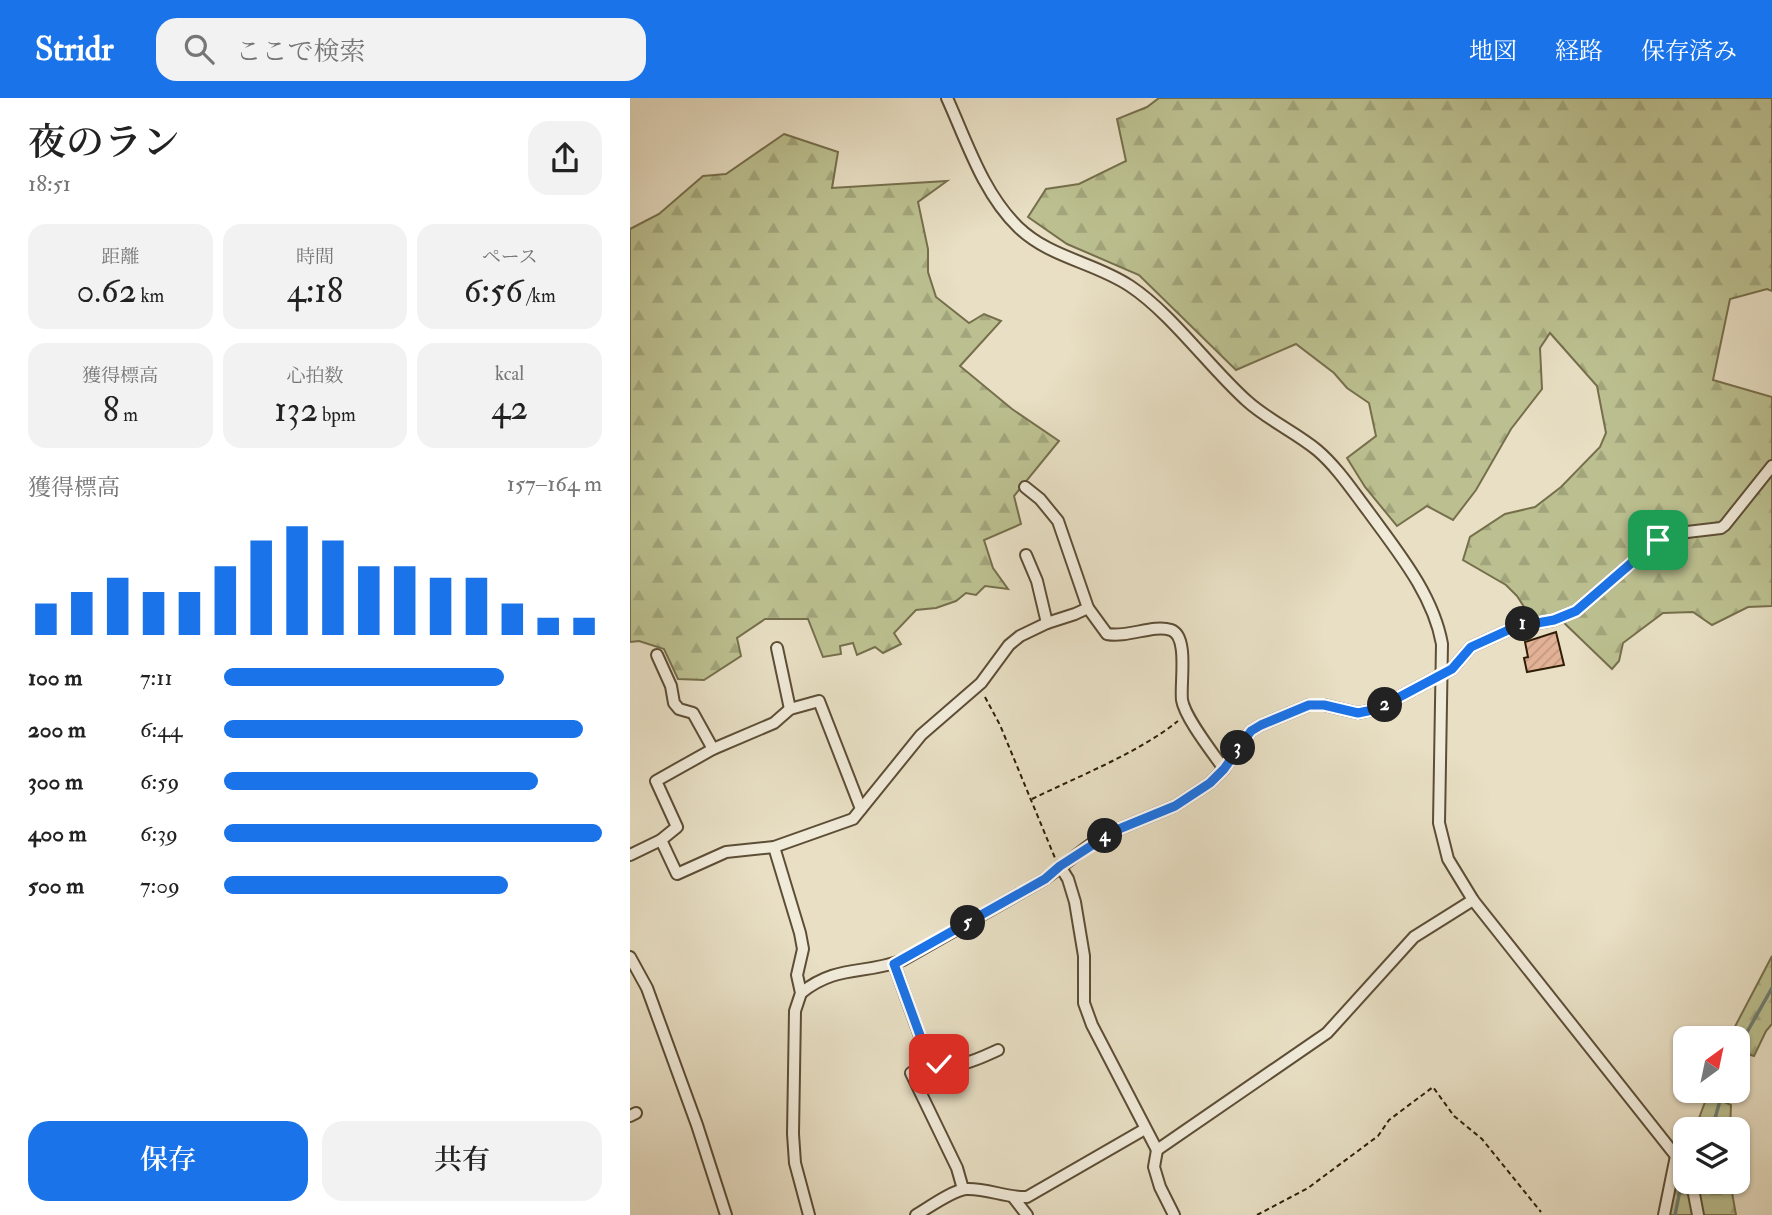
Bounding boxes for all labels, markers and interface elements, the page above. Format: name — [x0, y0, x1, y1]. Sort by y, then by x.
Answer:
search box — [156, 18, 646, 81]
text: Stridr — [35, 29, 114, 70]
icon: search — [180, 30, 218, 68]
text: ここで検索 — [236, 36, 366, 68]
text: 地図 — [1469, 36, 1517, 67]
text: 経路 — [1555, 36, 1603, 67]
text: 保存済み — [1641, 36, 1737, 67]
text: 夜のラン — [28, 119, 180, 167]
button: share — [528, 121, 602, 195]
text: 18:51 — [28, 169, 71, 198]
text: 距離 — [101, 245, 139, 269]
text: 時間 — [296, 245, 334, 269]
text: ペース — [482, 245, 538, 269]
text: 0.62 — [76, 269, 137, 313]
text: 4:18 — [287, 269, 343, 313]
text: 6:56 — [464, 269, 523, 313]
text: km — [137, 284, 164, 308]
text: /km — [523, 284, 556, 308]
text: kcal — [495, 362, 524, 386]
text: 獲得標高 — [82, 364, 158, 388]
text: 心拍数 — [286, 364, 344, 388]
text: 42 — [491, 386, 528, 430]
text: 8 — [103, 388, 119, 432]
text: 132 — [274, 388, 318, 432]
text: m — [119, 403, 138, 427]
text: bpm — [318, 403, 356, 427]
text: 157–164 m — [507, 469, 602, 498]
text: 獲得標高 — [28, 473, 120, 502]
pin — [1628, 510, 1688, 570]
icon: arrive — [1639, 521, 1677, 559]
pin: 1 — [1506, 606, 1540, 642]
text: 1 — [1519, 611, 1526, 635]
text: 100 m — [28, 663, 82, 692]
text: 7:11 — [140, 663, 173, 692]
pin: 2 — [1368, 688, 1402, 722]
text: 2 — [1380, 692, 1389, 716]
text: 200 m — [28, 715, 86, 744]
text: 6:44 — [140, 715, 182, 744]
pin: 3 — [1220, 730, 1256, 766]
text: 3 — [1234, 735, 1241, 759]
text: 300 m — [28, 767, 83, 796]
text: 6:59 — [140, 767, 179, 796]
pin: 4 — [1088, 818, 1122, 854]
text: 400 m — [28, 819, 87, 848]
text: 6:39 — [140, 819, 178, 848]
text: 4 — [1099, 823, 1110, 847]
text: 500 m — [28, 871, 84, 900]
text: 7:09 — [140, 871, 180, 900]
pin: 5 — [950, 906, 986, 940]
text: 5 — [963, 910, 972, 934]
north arrow — [1673, 1026, 1750, 1102]
map controls — [1673, 1026, 1750, 1194]
pin — [909, 1034, 969, 1094]
icon: check — [920, 1045, 958, 1083]
button: layers — [1673, 1117, 1750, 1194]
button: 保存 — [28, 1121, 308, 1201]
button: 共有 — [322, 1121, 602, 1201]

